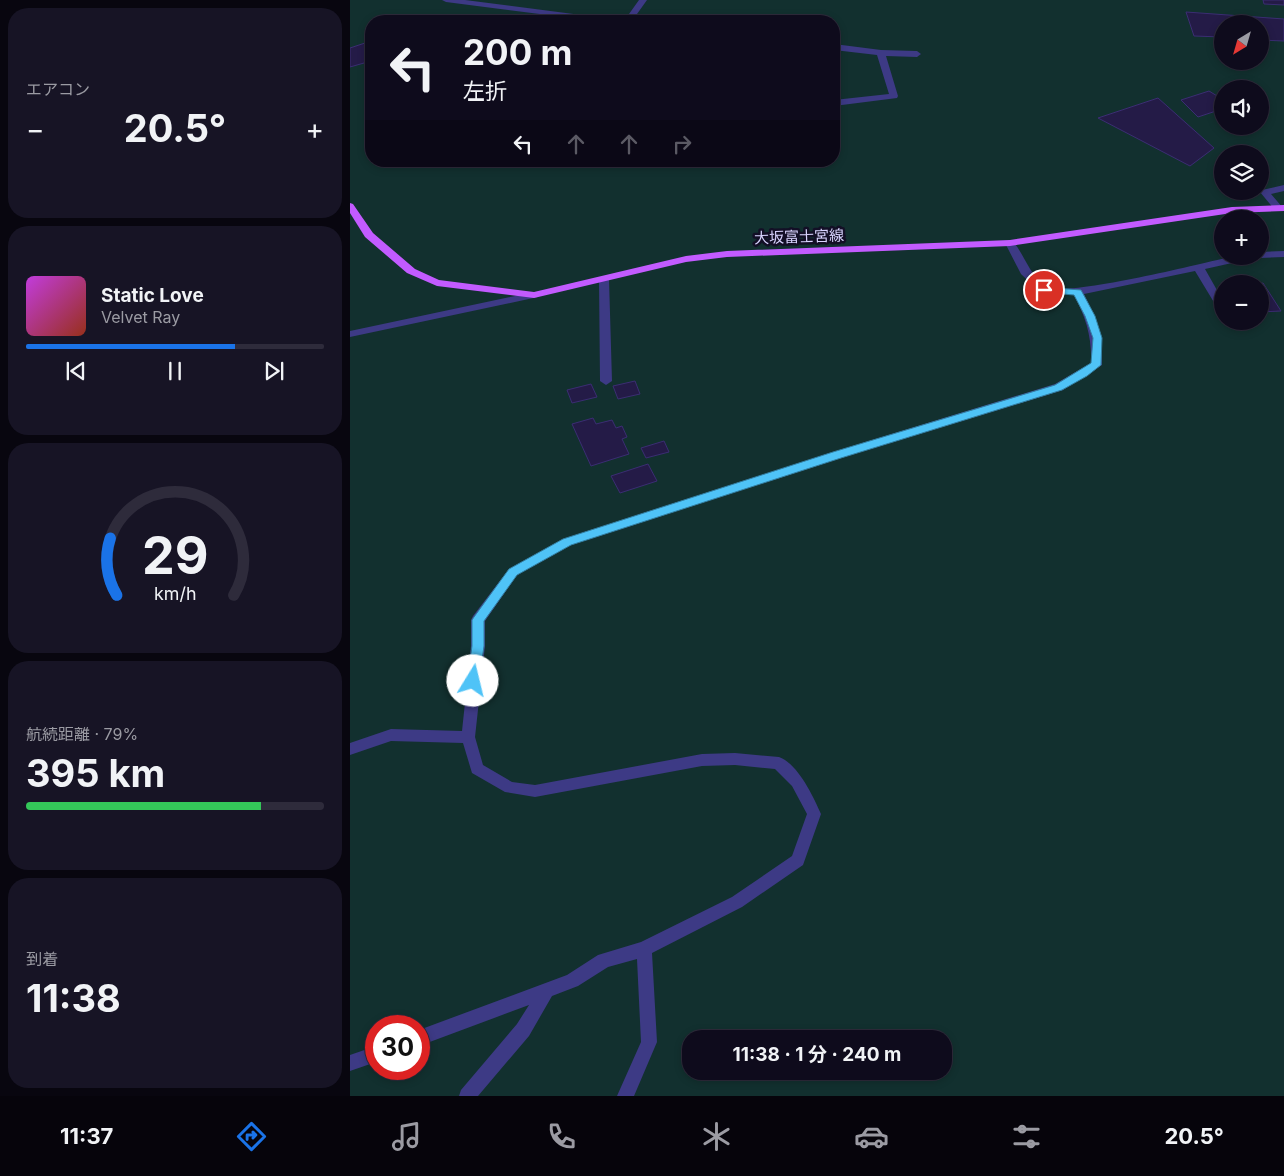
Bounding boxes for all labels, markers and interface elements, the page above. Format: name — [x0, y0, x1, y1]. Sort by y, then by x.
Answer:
north arrow — [1214, 15, 1269, 70]
map controls — [1214, 15, 1269, 330]
text: 200 m — [463, 31, 572, 73]
icon: left — [380, 35, 445, 100]
text: 左折 — [463, 78, 507, 104]
text: エアコン — [26, 79, 90, 99]
button: sound — [1214, 80, 1269, 135]
text: 20.5° — [124, 105, 226, 151]
text: − — [26, 112, 45, 146]
text: + — [305, 112, 324, 146]
icon: left — [509, 130, 537, 158]
icon: ahead — [562, 130, 590, 158]
icon: ahead — [615, 130, 643, 158]
icon: right — [668, 130, 696, 158]
button: layers — [1214, 145, 1269, 200]
button: + — [1214, 210, 1269, 265]
street label: 大坂富士宮線 — [754, 225, 844, 248]
pin — [1023, 269, 1065, 311]
button: − — [1214, 275, 1269, 330]
icon: arrive — [1030, 276, 1058, 304]
text: Static Love — [101, 284, 204, 307]
text: Velvet Ray — [101, 307, 180, 327]
icon: previous — [62, 357, 90, 385]
icon: pause — [161, 357, 189, 385]
icon: next — [260, 357, 288, 385]
text: 29 — [142, 524, 208, 587]
text: km/h — [154, 583, 196, 604]
position arrow — [446, 654, 498, 706]
text: 航続距離 · 79% — [26, 724, 138, 744]
text: 395 km — [26, 750, 165, 796]
text: 到着 — [26, 949, 58, 969]
text: 11:38 — [26, 975, 121, 1021]
speed limit sign: 30 — [365, 1015, 430, 1080]
text: 11:38 · 1 分 · 240 m — [733, 1043, 901, 1066]
icon: directions — [234, 1119, 269, 1154]
icon: music — [389, 1119, 424, 1154]
icon: phone — [544, 1119, 579, 1154]
icon: climate — [699, 1119, 734, 1154]
icon: car — [854, 1119, 889, 1154]
icon: filters — [1009, 1119, 1044, 1154]
text: 11:37 — [60, 1123, 113, 1149]
text: 20.5° — [1165, 1123, 1224, 1149]

